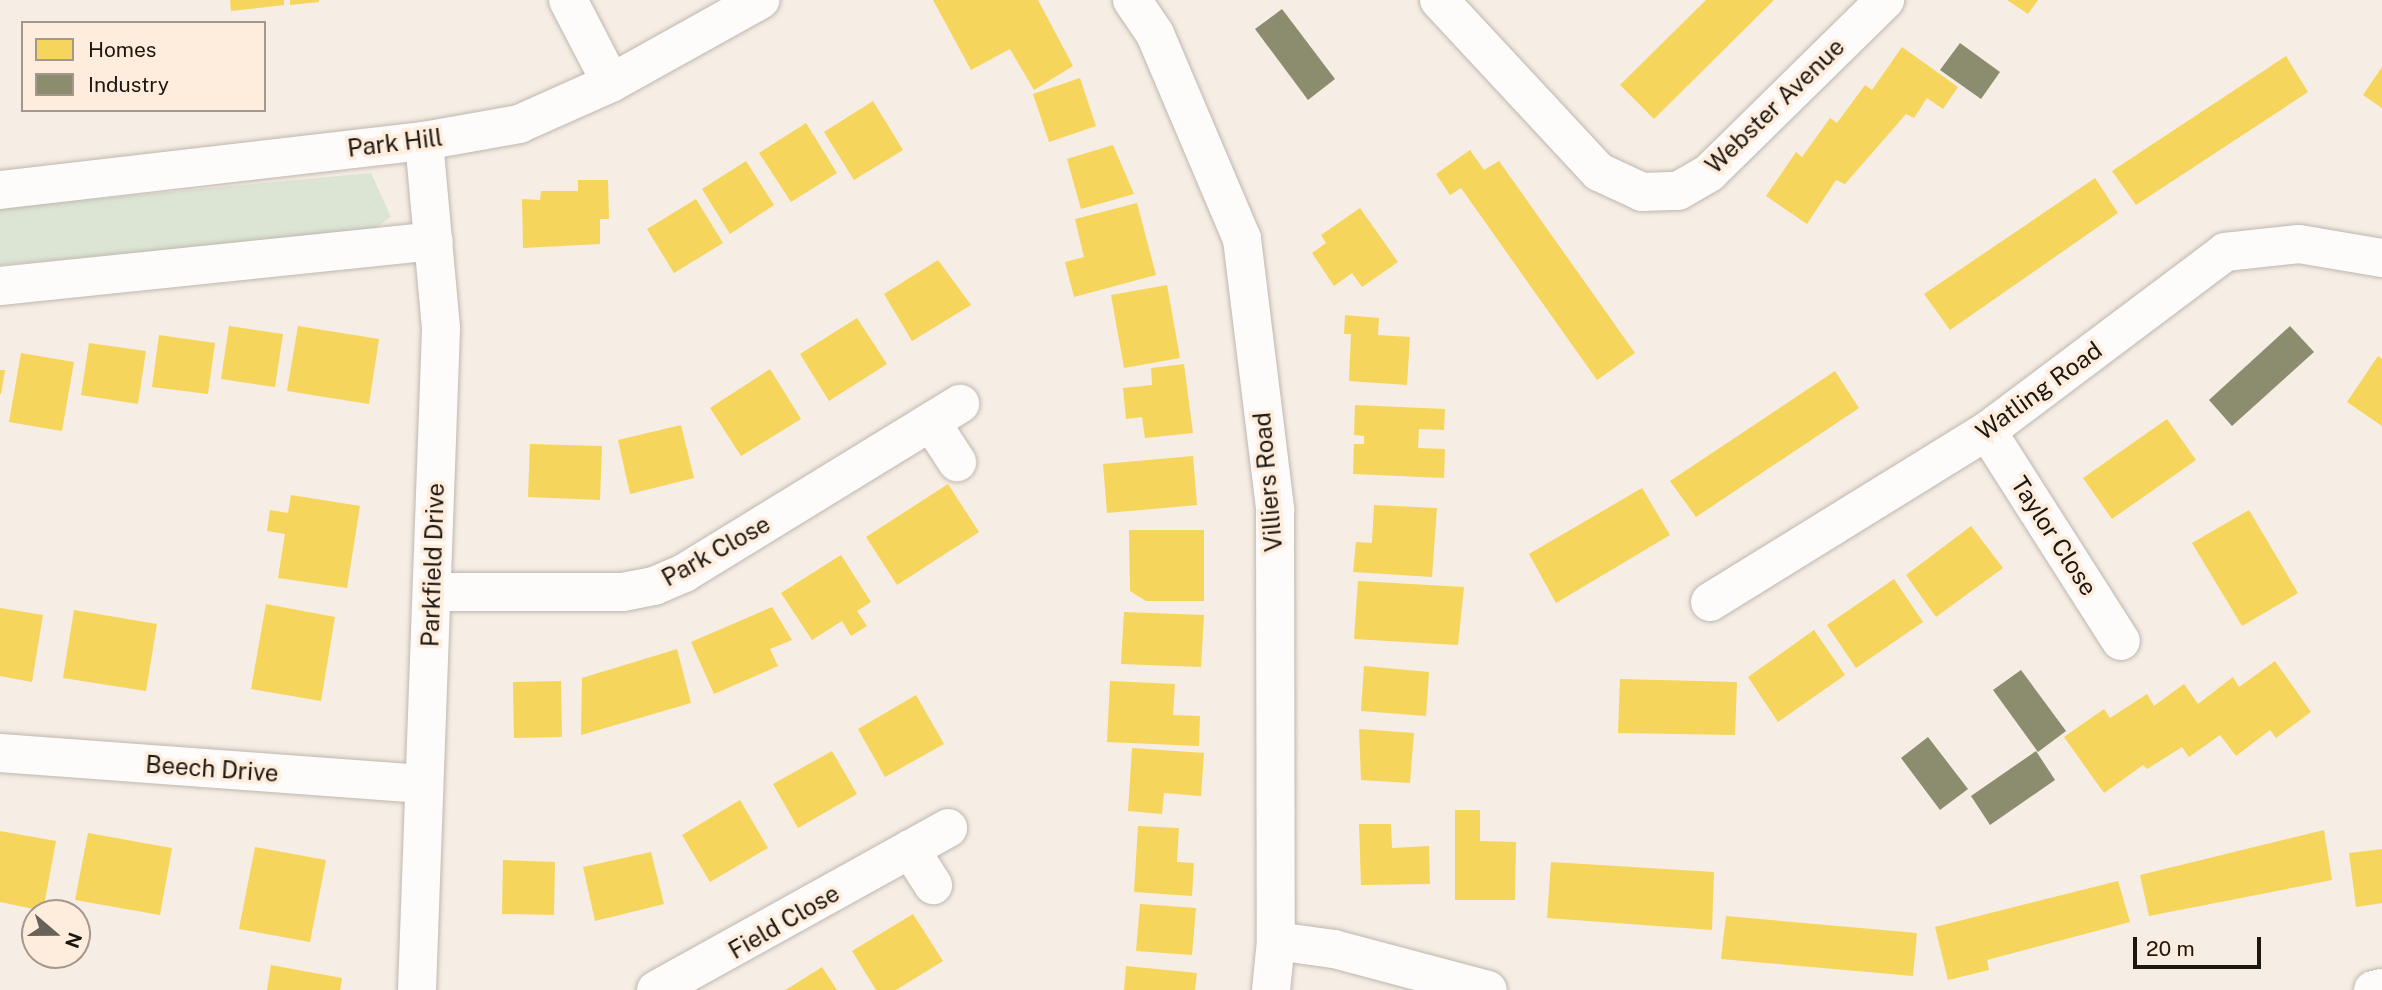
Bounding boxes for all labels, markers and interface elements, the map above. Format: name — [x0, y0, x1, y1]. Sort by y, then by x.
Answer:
legend — [21, 21, 266, 112]
street label: Webster Avenue — [1700, 33, 1850, 179]
text: Homes — [88, 37, 156, 62]
text: Industry — [88, 72, 169, 97]
street label: Park Hill — [346, 123, 444, 163]
street label: Watling Road — [1970, 336, 2108, 446]
street label: Villiers Road — [1248, 411, 1288, 553]
street label: Taylor Close — [2005, 471, 2103, 601]
street label: Parkfield Drive — [416, 482, 450, 648]
street label: Park Close — [657, 509, 775, 593]
street label: Beech Drive — [144, 750, 280, 788]
street label: Field Close — [724, 879, 844, 965]
north arrow — [21, 899, 91, 969]
scale bar — [2137, 923, 2265, 967]
text: N — [61, 930, 87, 951]
text: 20 m — [2146, 936, 2195, 961]

